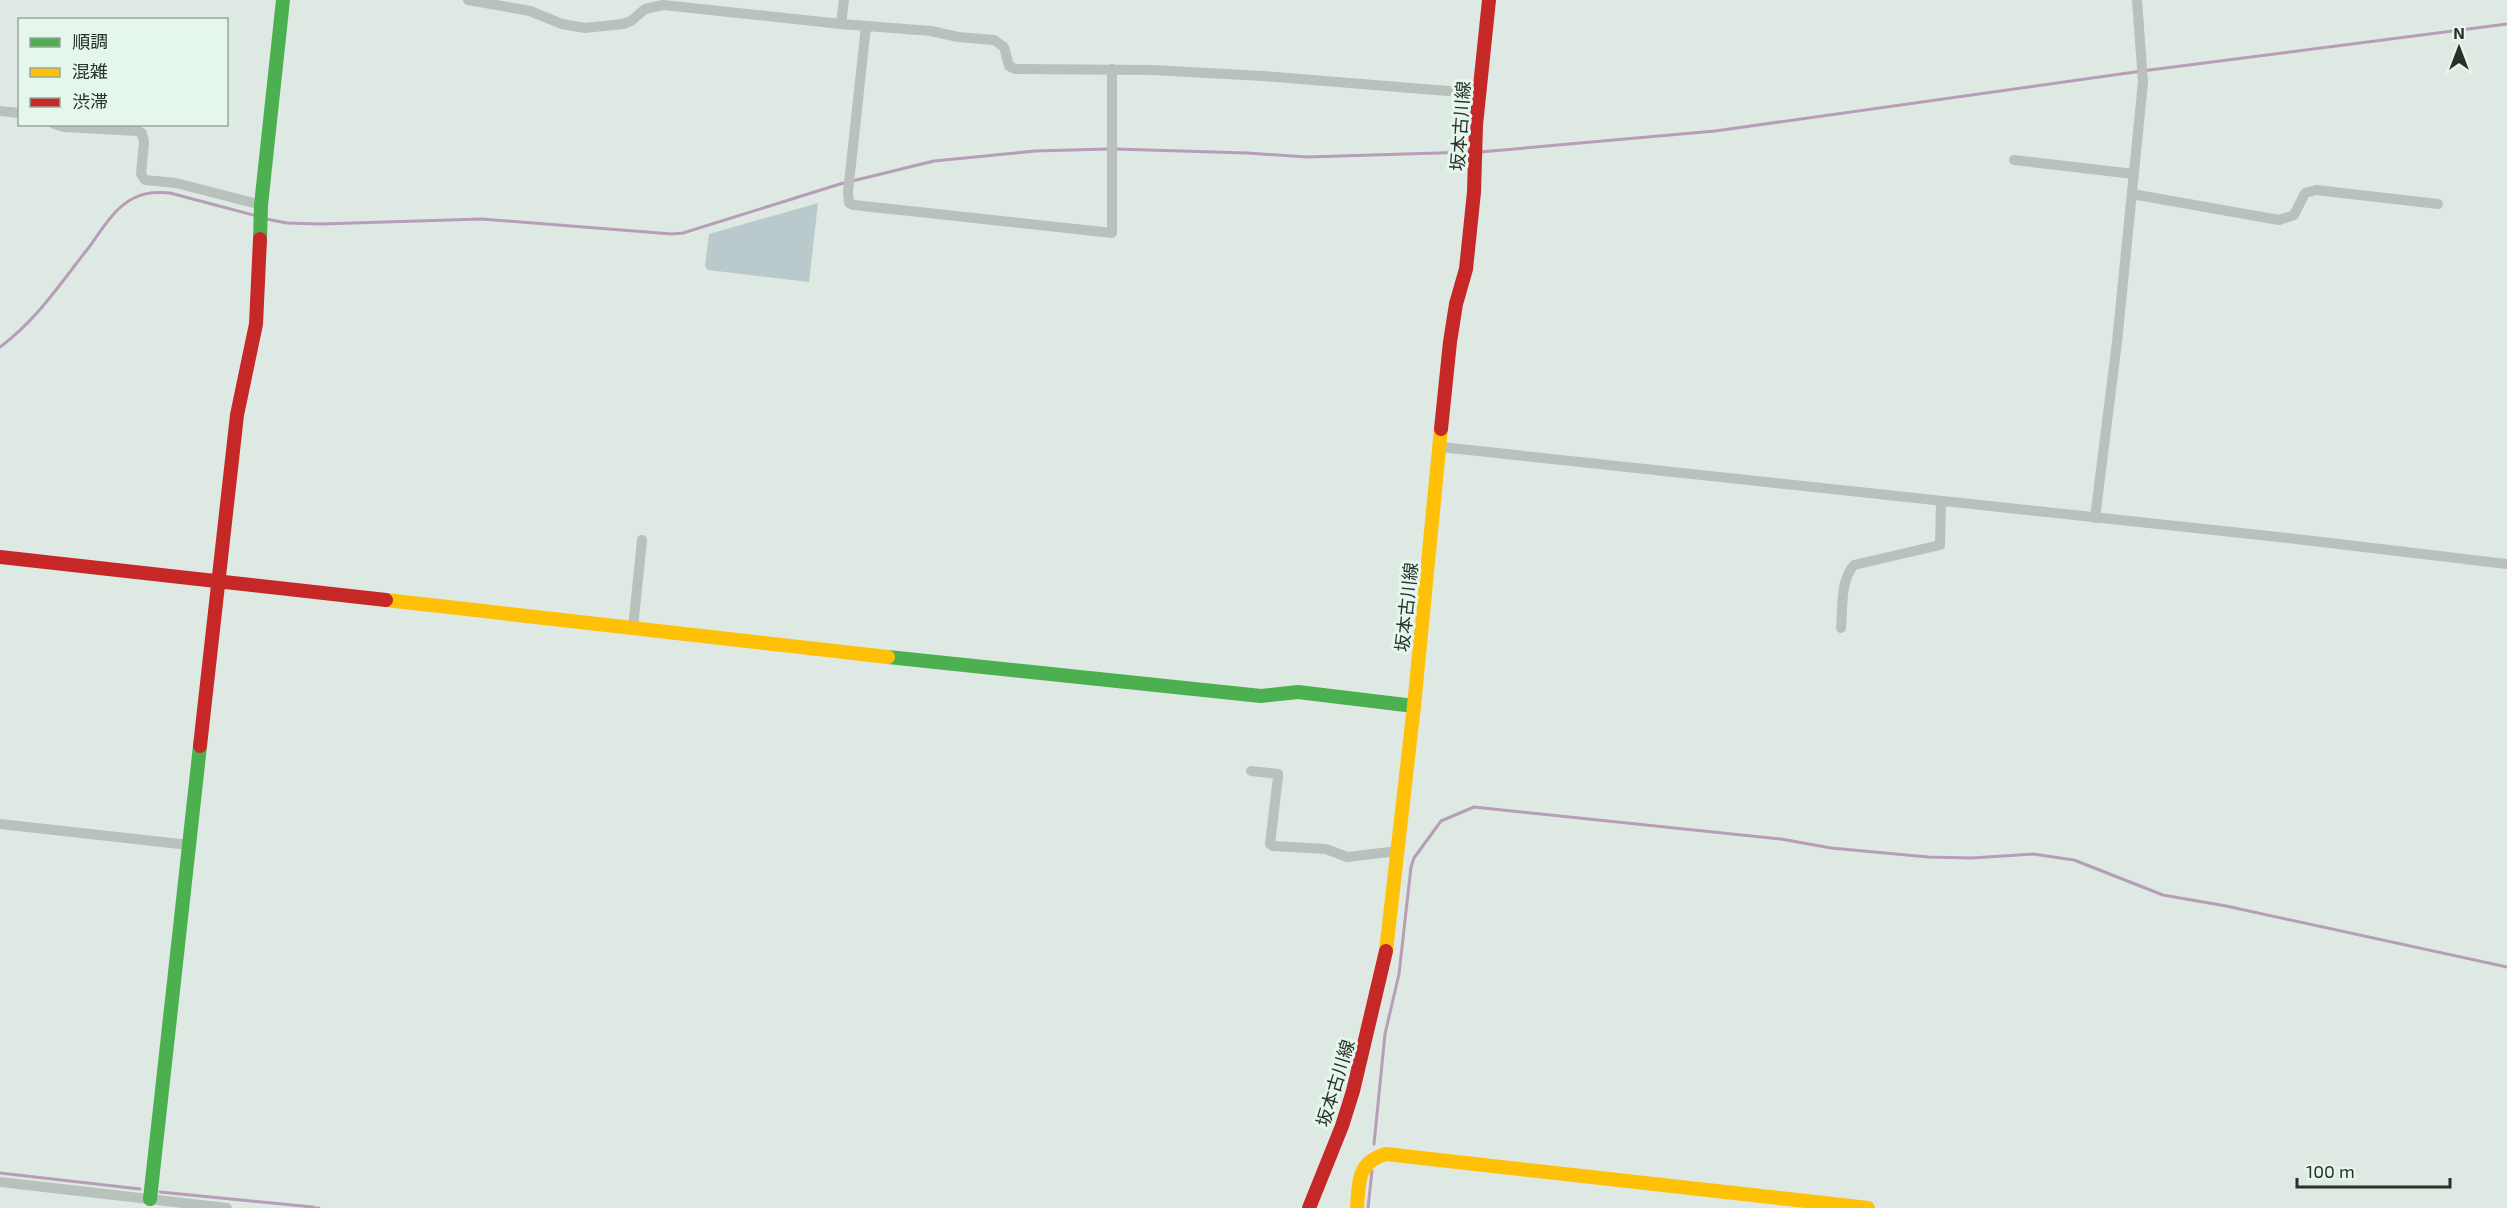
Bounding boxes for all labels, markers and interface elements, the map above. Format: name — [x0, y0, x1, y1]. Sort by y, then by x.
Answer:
legend — [18, 18, 228, 126]
north arrow — [2429, 18, 2489, 78]
text: N — [2453, 23, 2465, 42]
text: 順調 — [72, 30, 108, 52]
text: 混雑 — [72, 60, 108, 82]
street label: 坂本古川線 — [1446, 80, 1474, 172]
text: 渋滞 — [72, 90, 108, 112]
street label: 坂本古川線 — [1390, 561, 1422, 653]
street label: 坂本古川線 — [1311, 1037, 1359, 1129]
scale bar — [2297, 1151, 2450, 1189]
text: 100 m — [2306, 1160, 2355, 1182]

